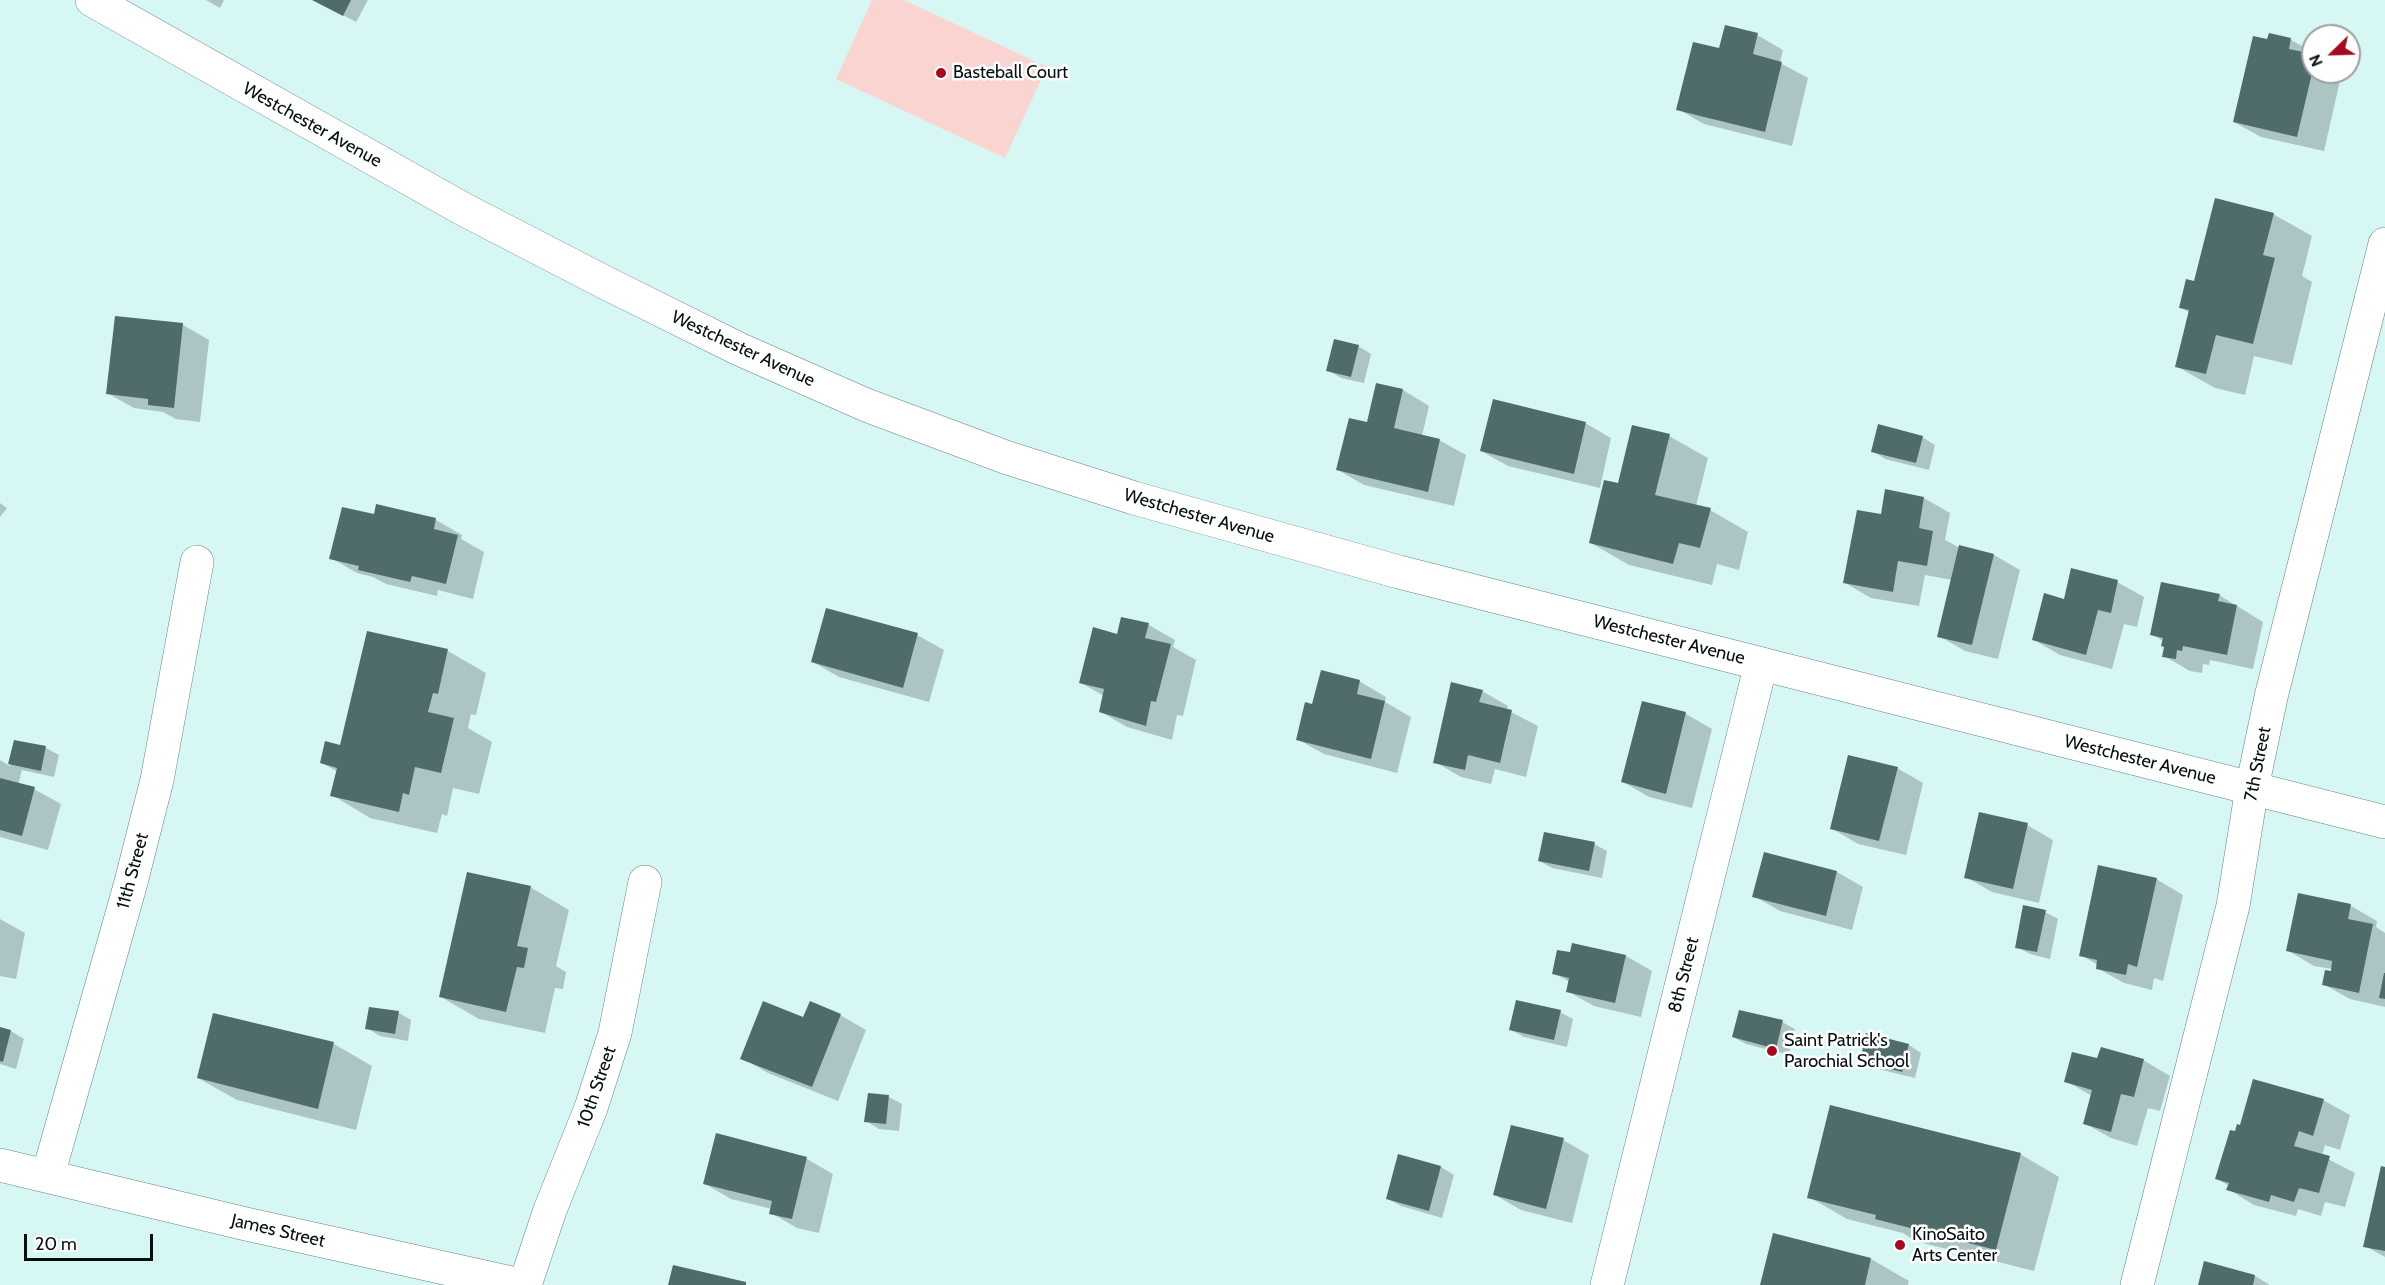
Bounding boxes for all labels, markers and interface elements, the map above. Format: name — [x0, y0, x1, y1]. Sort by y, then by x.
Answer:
north arrow — [2301, 24, 2361, 84]
text: N — [2305, 52, 2327, 69]
place label: Basteball Court — [953, 62, 1068, 84]
marker: Basteball Court — [934, 66, 948, 80]
street label: Westchester Avenue — [239, 78, 385, 172]
street label: Westchester Avenue — [668, 306, 818, 392]
street label: Westchester Avenue — [1121, 484, 1277, 548]
street label: Westchester Avenue — [1591, 611, 1747, 669]
street label: 7th Street — [2240, 725, 2276, 803]
street label: Westchester Avenue — [2062, 731, 2218, 789]
street label: 11th Street — [112, 831, 154, 911]
street label: 8th Street — [1664, 935, 1704, 1015]
place label: Saint Patrick's Parochial School — [1784, 1030, 1909, 1072]
street label: 10th Street — [573, 1044, 621, 1130]
marker: Saint Patrick's Parochial School — [1765, 1044, 1779, 1058]
street label: James Street — [229, 1210, 327, 1252]
scale bar — [27, 1222, 156, 1260]
place label: KinoSaito Arts Center — [1912, 1224, 1997, 1266]
text: 20 m — [35, 1233, 77, 1255]
marker: KinoSaito Arts Center — [1893, 1238, 1907, 1252]

